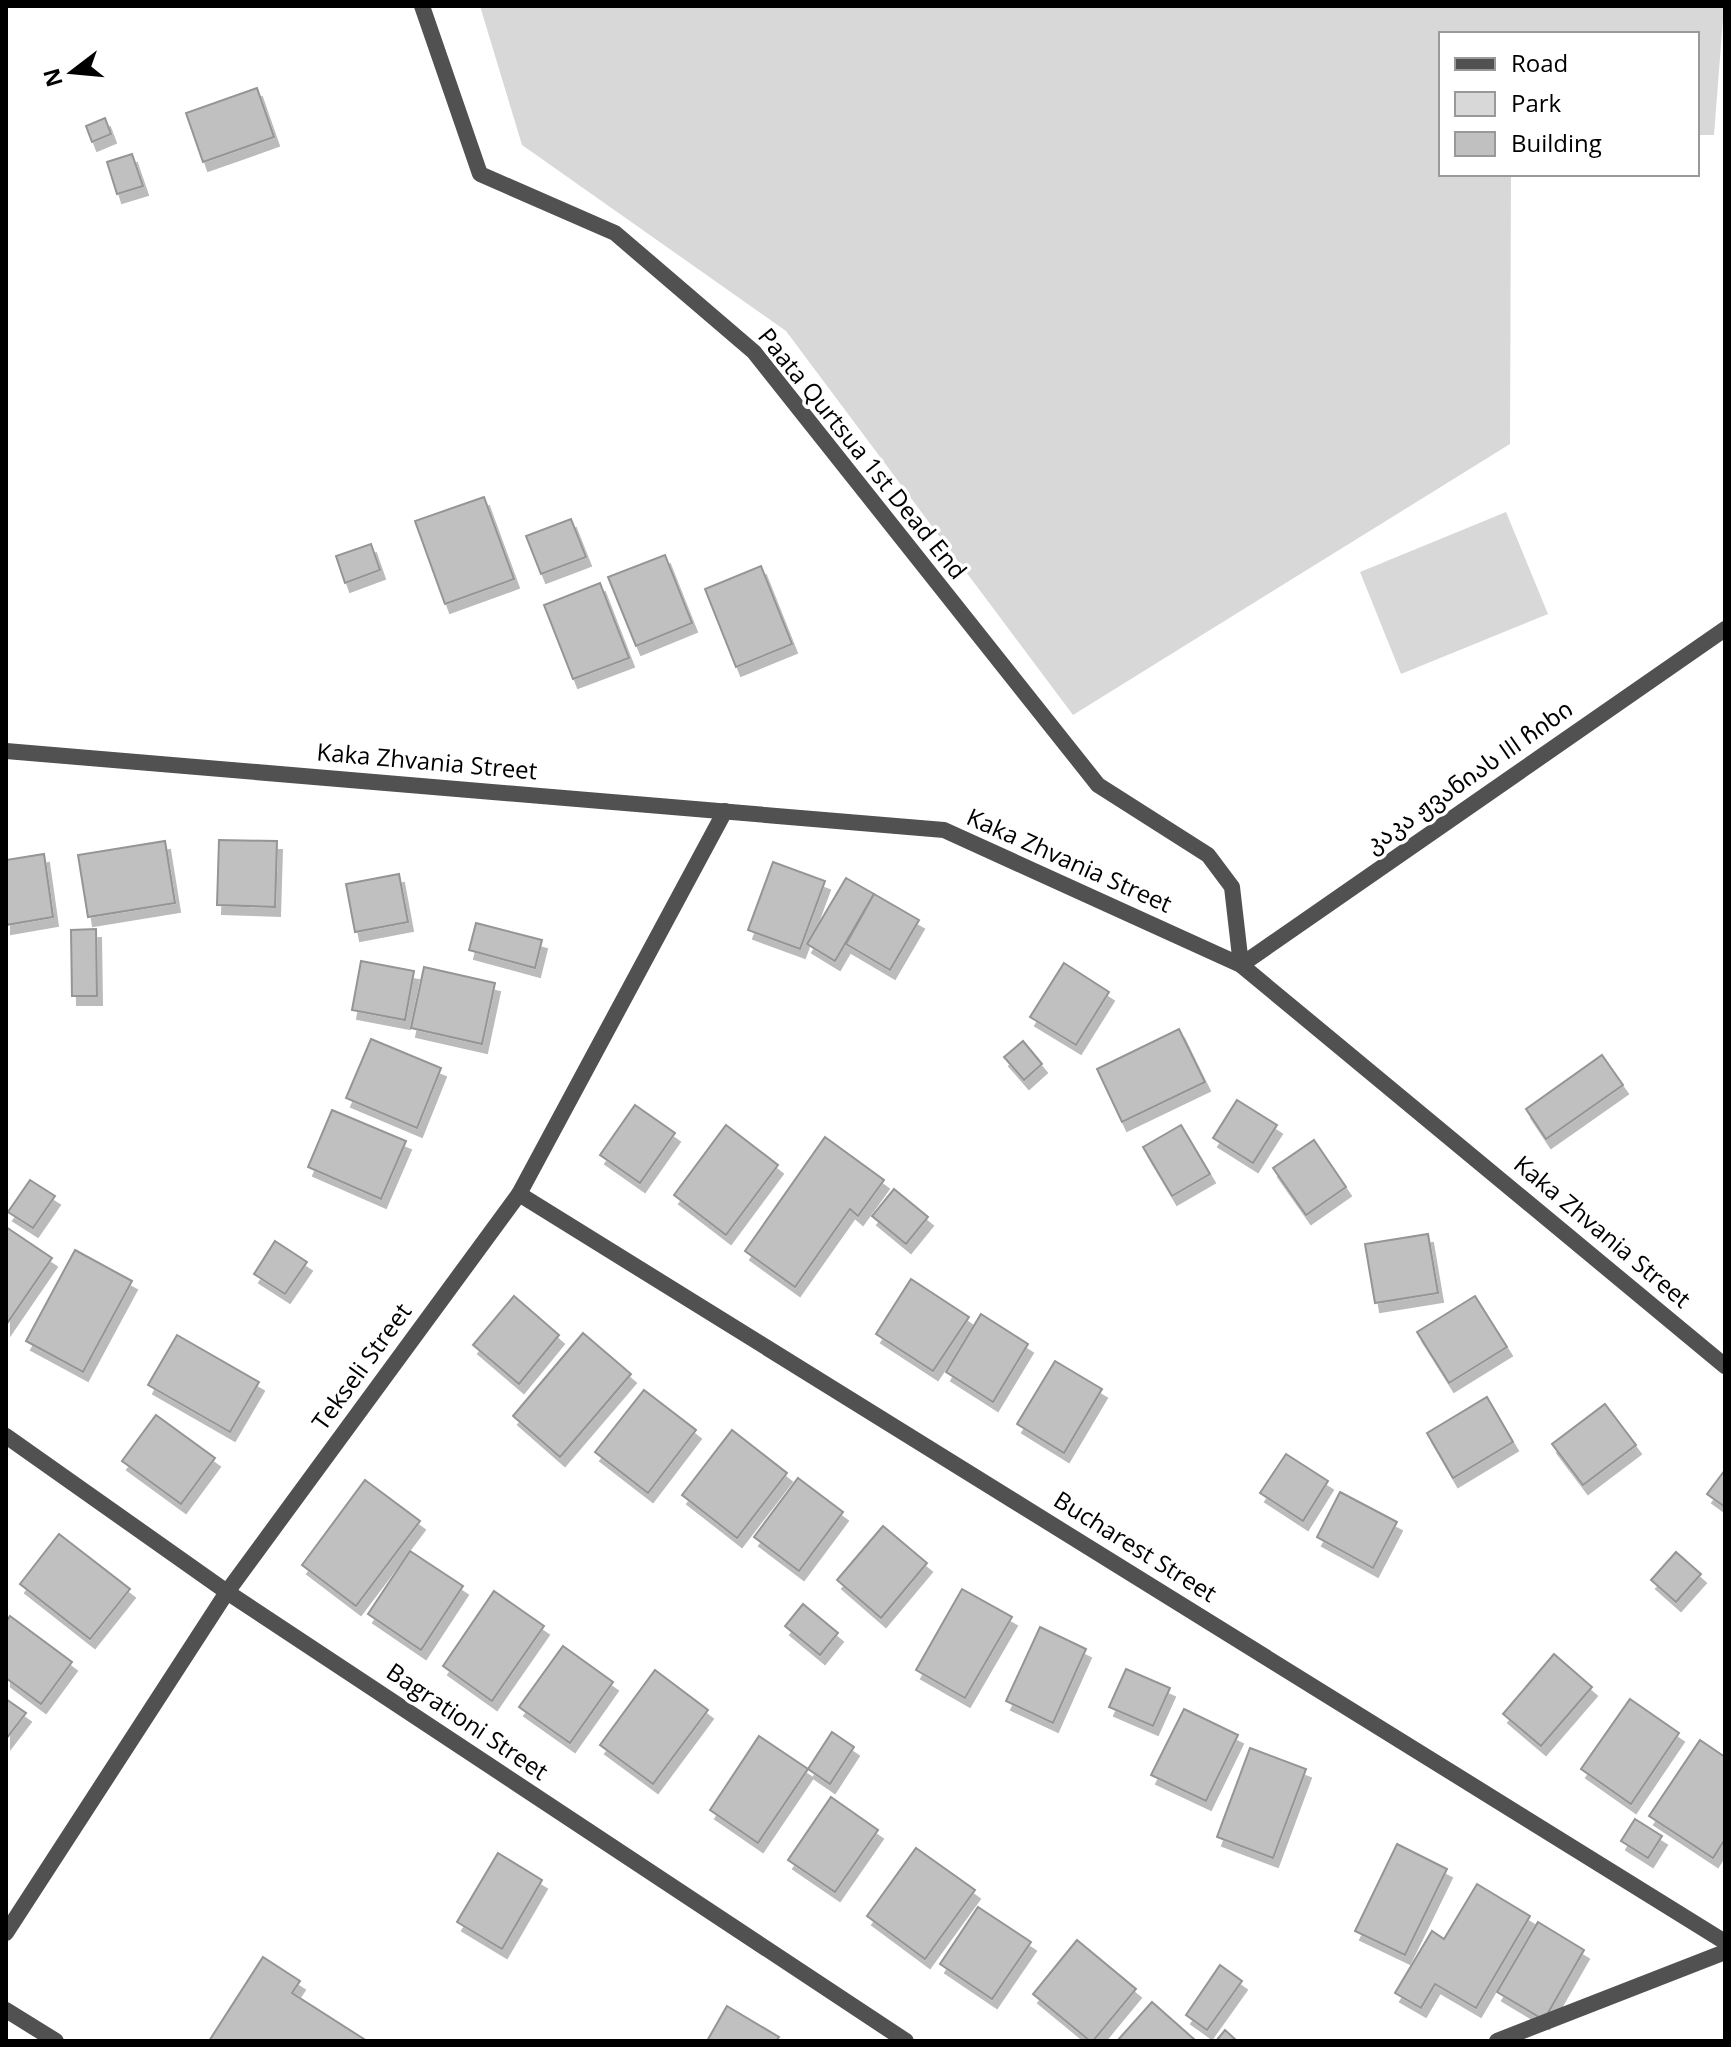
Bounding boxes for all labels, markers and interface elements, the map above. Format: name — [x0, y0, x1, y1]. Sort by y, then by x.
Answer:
north arrow — [32, 32, 112, 112]
legend — [1439, 32, 1699, 176]
text: Road — [1511, 46, 1568, 79]
text: N — [35, 65, 69, 91]
text: Park — [1511, 86, 1562, 119]
text: Building — [1511, 126, 1602, 159]
street label: Paata Qurtsua 1st Dead End — [751, 320, 975, 586]
street label: კაკა ჟვანიას III ჩიხი — [1358, 692, 1578, 860]
street label: Kaka Zhvania Street — [315, 734, 539, 787]
street label: Kaka Zhvania Street — [962, 800, 1177, 920]
street label: Kaka Zhvania Street — [1508, 1147, 1698, 1315]
street label: Tekseli Street — [303, 1296, 418, 1436]
street label: Bucharest Street — [1048, 1482, 1224, 1609]
street label: Bagrationi Street — [381, 1654, 555, 1787]

